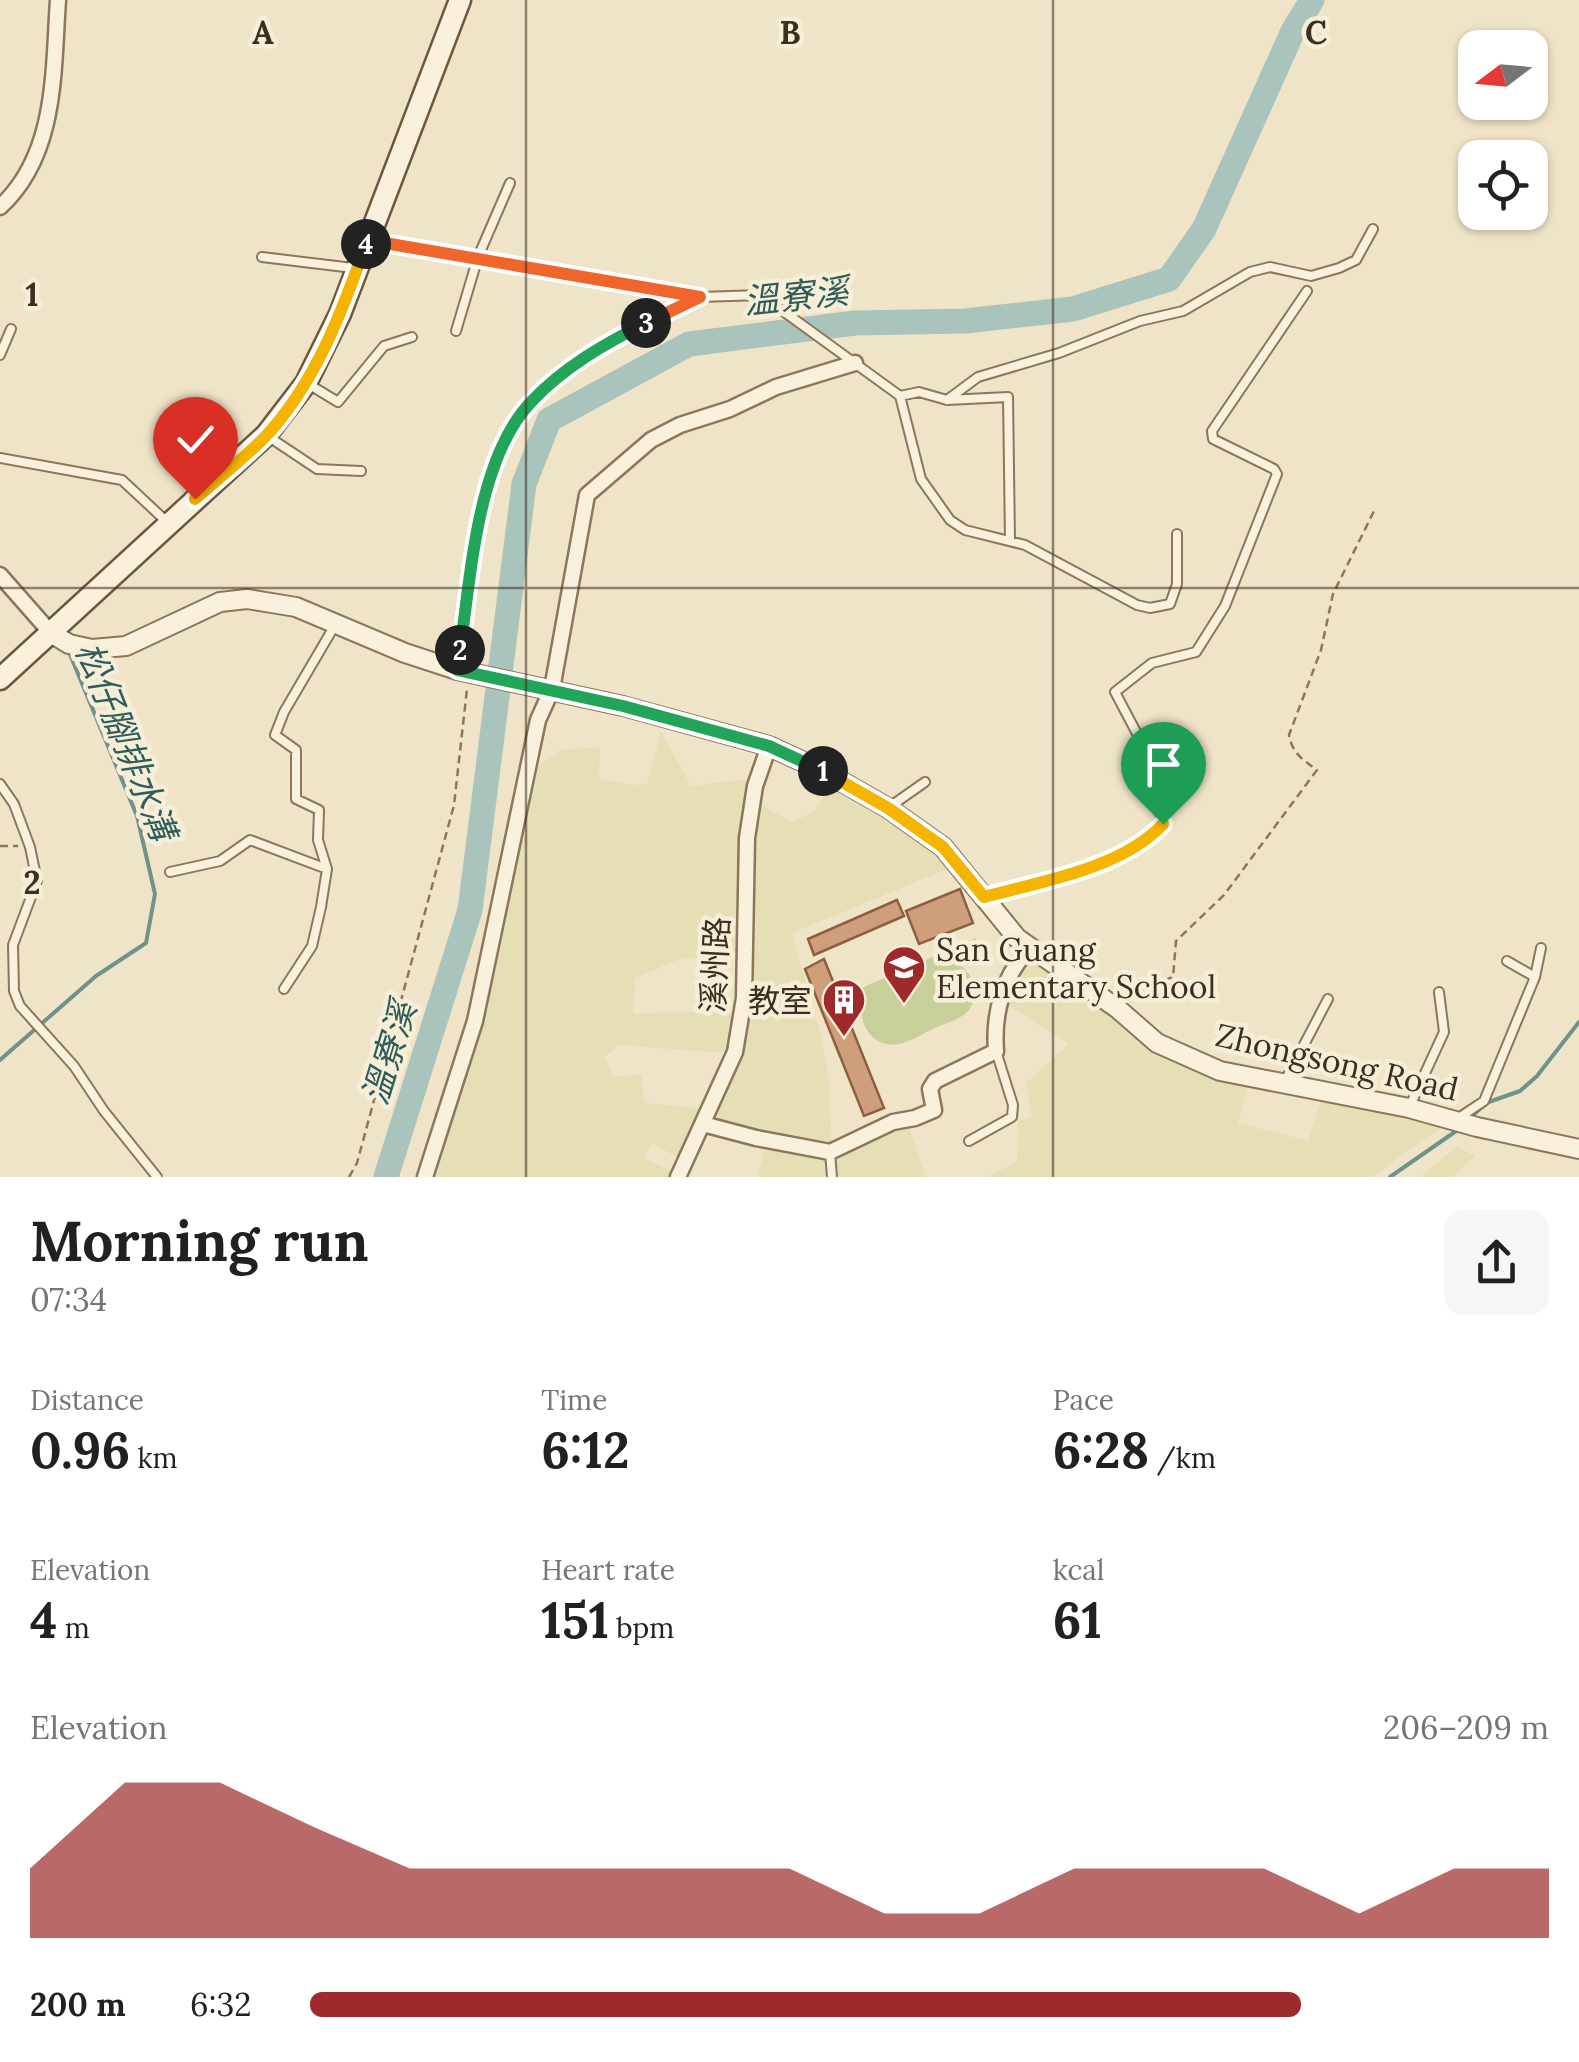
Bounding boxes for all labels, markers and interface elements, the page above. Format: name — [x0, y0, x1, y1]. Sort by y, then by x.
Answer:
text: A — [252, 12, 274, 53]
text: B — [779, 12, 801, 53]
text: C — [1305, 12, 1327, 53]
north arrow — [1458, 30, 1548, 120]
map controls — [1458, 30, 1548, 230]
button: locate — [1458, 140, 1548, 230]
pin: 4 — [341, 219, 391, 269]
text: 4 — [358, 226, 374, 262]
water label: 溫寮溪 — [741, 268, 856, 324]
text: 1 — [26, 274, 39, 315]
pin: 3 — [621, 298, 671, 348]
text: 3 — [638, 305, 654, 341]
pin — [153, 397, 238, 500]
icon: check — [168, 412, 223, 467]
pin: 2 — [435, 625, 485, 675]
text: 2 — [453, 632, 467, 668]
water label: 松仔腳排水溝 — [66, 635, 188, 851]
pin — [1121, 722, 1206, 825]
icon: arrive — [1136, 737, 1191, 792]
pin: 1 — [798, 746, 848, 796]
text: 1 — [817, 753, 829, 789]
text: 2 — [23, 862, 41, 903]
street label: 溪州路 — [692, 916, 738, 1014]
place label: San Guang Elementary School — [936, 929, 1216, 1007]
school or university icon: San Guang Elementary School — [881, 944, 927, 1005]
building icon: 教室 — [821, 977, 867, 1038]
place label: 教室 — [748, 980, 812, 1021]
water label: 溫寮溪 — [352, 991, 427, 1110]
street label: Zhongsong Road — [1212, 1014, 1462, 1110]
text: Morning run — [30, 1206, 368, 1276]
button: share — [1444, 1210, 1549, 1315]
text: 07:34 — [30, 1279, 107, 1320]
text: Distance — [30, 1382, 144, 1418]
text: Time — [541, 1382, 607, 1418]
text: Pace — [1053, 1382, 1114, 1418]
text: 0.96 — [30, 1418, 130, 1482]
text: 6:12 — [541, 1418, 630, 1482]
text: 6:28 — [1053, 1418, 1149, 1482]
text: km — [130, 1440, 178, 1476]
text: /km — [1149, 1440, 1216, 1476]
text: Elevation — [30, 1552, 150, 1588]
text: Heart rate — [541, 1552, 675, 1588]
text: kcal — [1053, 1552, 1104, 1588]
text: 4 — [30, 1588, 57, 1652]
text: 151 — [541, 1588, 609, 1652]
text: 61 — [1053, 1588, 1102, 1652]
text: m — [57, 1610, 90, 1646]
text: bpm — [609, 1610, 674, 1646]
text: Elevation — [30, 1707, 167, 1748]
text: 206–209 m — [1383, 1707, 1549, 1748]
text: 200 m — [30, 1984, 126, 2025]
text: 6:32 — [190, 1984, 252, 2025]

